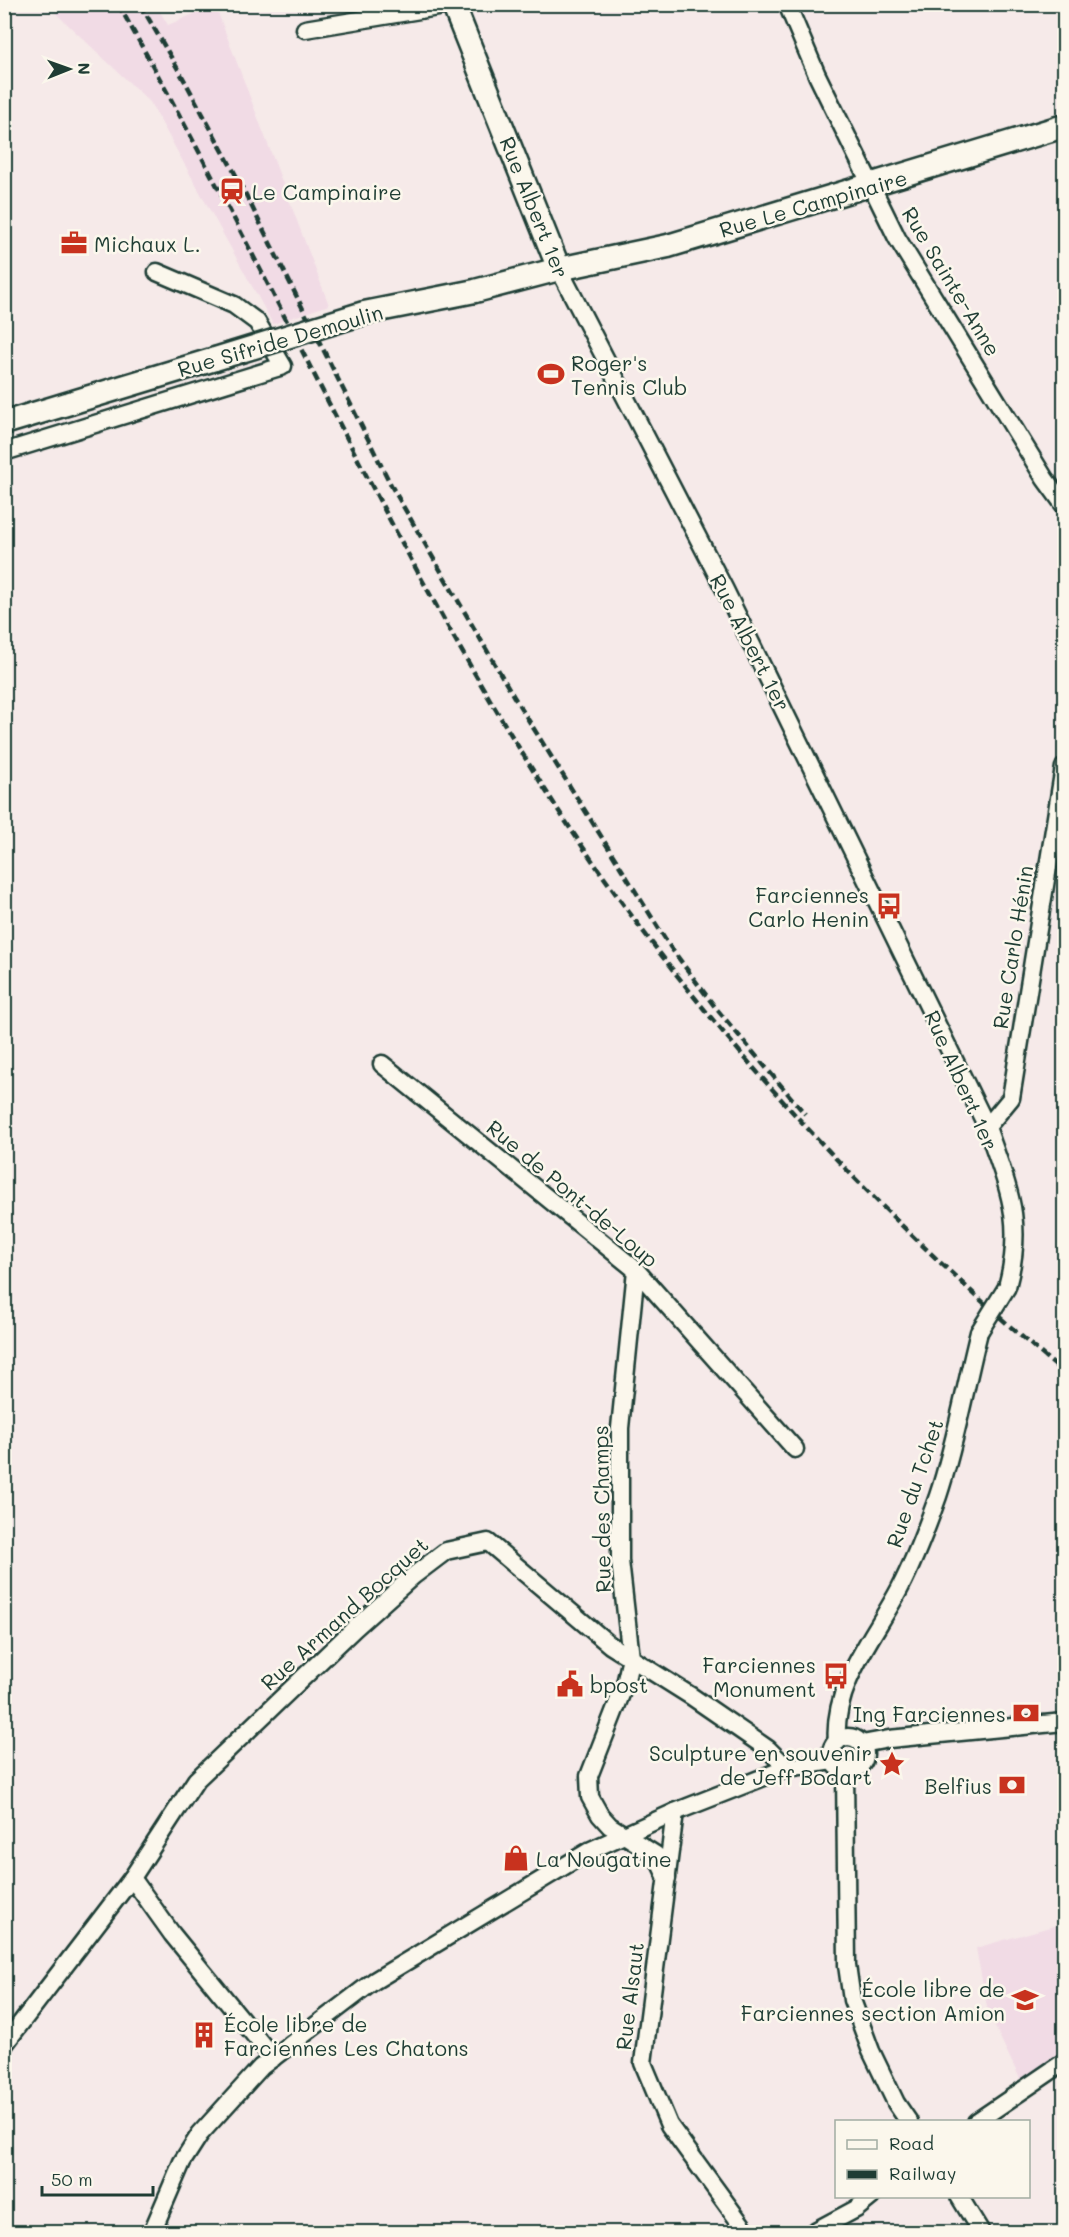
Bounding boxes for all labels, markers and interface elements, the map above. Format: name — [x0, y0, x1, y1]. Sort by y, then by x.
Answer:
north arrow — [39, 39, 99, 99]
text: N — [74, 62, 95, 75]
street label: Rue Albert 1er — [494, 132, 576, 282]
street label: Rue Le Campinaire — [716, 163, 910, 243]
station icon: Le Campinaire — [217, 176, 247, 206]
place label: Le Campinaire — [252, 178, 402, 205]
street label: Rue Sainte-Anne — [897, 201, 1007, 361]
office icon: Michaux L. — [59, 228, 89, 258]
place label: Michaux L. — [94, 230, 201, 257]
street label: Rue Sifride Demoulin — [174, 298, 386, 382]
place label: Roger's Tennis Club — [571, 349, 687, 400]
sports icon: Roger's Tennis Club — [536, 359, 566, 389]
street label: Rue Albert 1er — [705, 569, 797, 715]
street label: Rue Carlo Hénin — [986, 863, 1038, 1031]
place label: Farciennes Carlo Henin — [748, 881, 869, 932]
bus stop icon: Farciennes Carlo Henin — [874, 891, 904, 921]
street label: Rue Albert 1er — [919, 1006, 1005, 1154]
street label: Rue de Pont-de-Loup — [482, 1113, 664, 1273]
street label: Rue du Tchet — [879, 1415, 949, 1551]
street label: Rue des Champs — [586, 1425, 616, 1593]
street label: Rue Armand Bocquet — [255, 1531, 433, 1695]
place label: Farciennes Monument — [702, 1651, 816, 1702]
bus stop icon: Farciennes Monument — [821, 1661, 851, 1691]
public building icon: bpost — [555, 1669, 585, 1699]
place label: bpost — [590, 1671, 648, 1698]
bank icon: Ing Farciennes — [1011, 1698, 1041, 1728]
place label: Ing Farciennes — [853, 1700, 1006, 1727]
place label: Sculpture en souvenir de Jeff Bodart — [649, 1739, 872, 1790]
place icon: Sculpture en souvenir de Jeff Bodart — [877, 1749, 907, 1779]
bank icon: Belfius — [997, 1770, 1027, 1800]
place label: Belfius — [924, 1772, 992, 1799]
shop icon: La Nougatine — [501, 1843, 531, 1873]
place label: La Nougatine — [536, 1845, 672, 1872]
street label: Rue Alsaut — [609, 1941, 649, 2051]
place label: École libre de Farciennes section Amion — [741, 1975, 1005, 2026]
school or university icon: École libre de Farciennes section Amion — [1010, 1985, 1040, 2015]
place label: École libre de Farciennes Les Chatons — [224, 2010, 469, 2061]
building icon: École libre de Farciennes Les Chatons — [189, 2020, 219, 2050]
legend — [835, 2120, 1030, 2198]
text: Road — [889, 2131, 934, 2155]
scale bar — [42, 2159, 153, 2197]
text: Railway — [889, 2161, 956, 2185]
text: 50 m — [51, 2167, 93, 2191]

